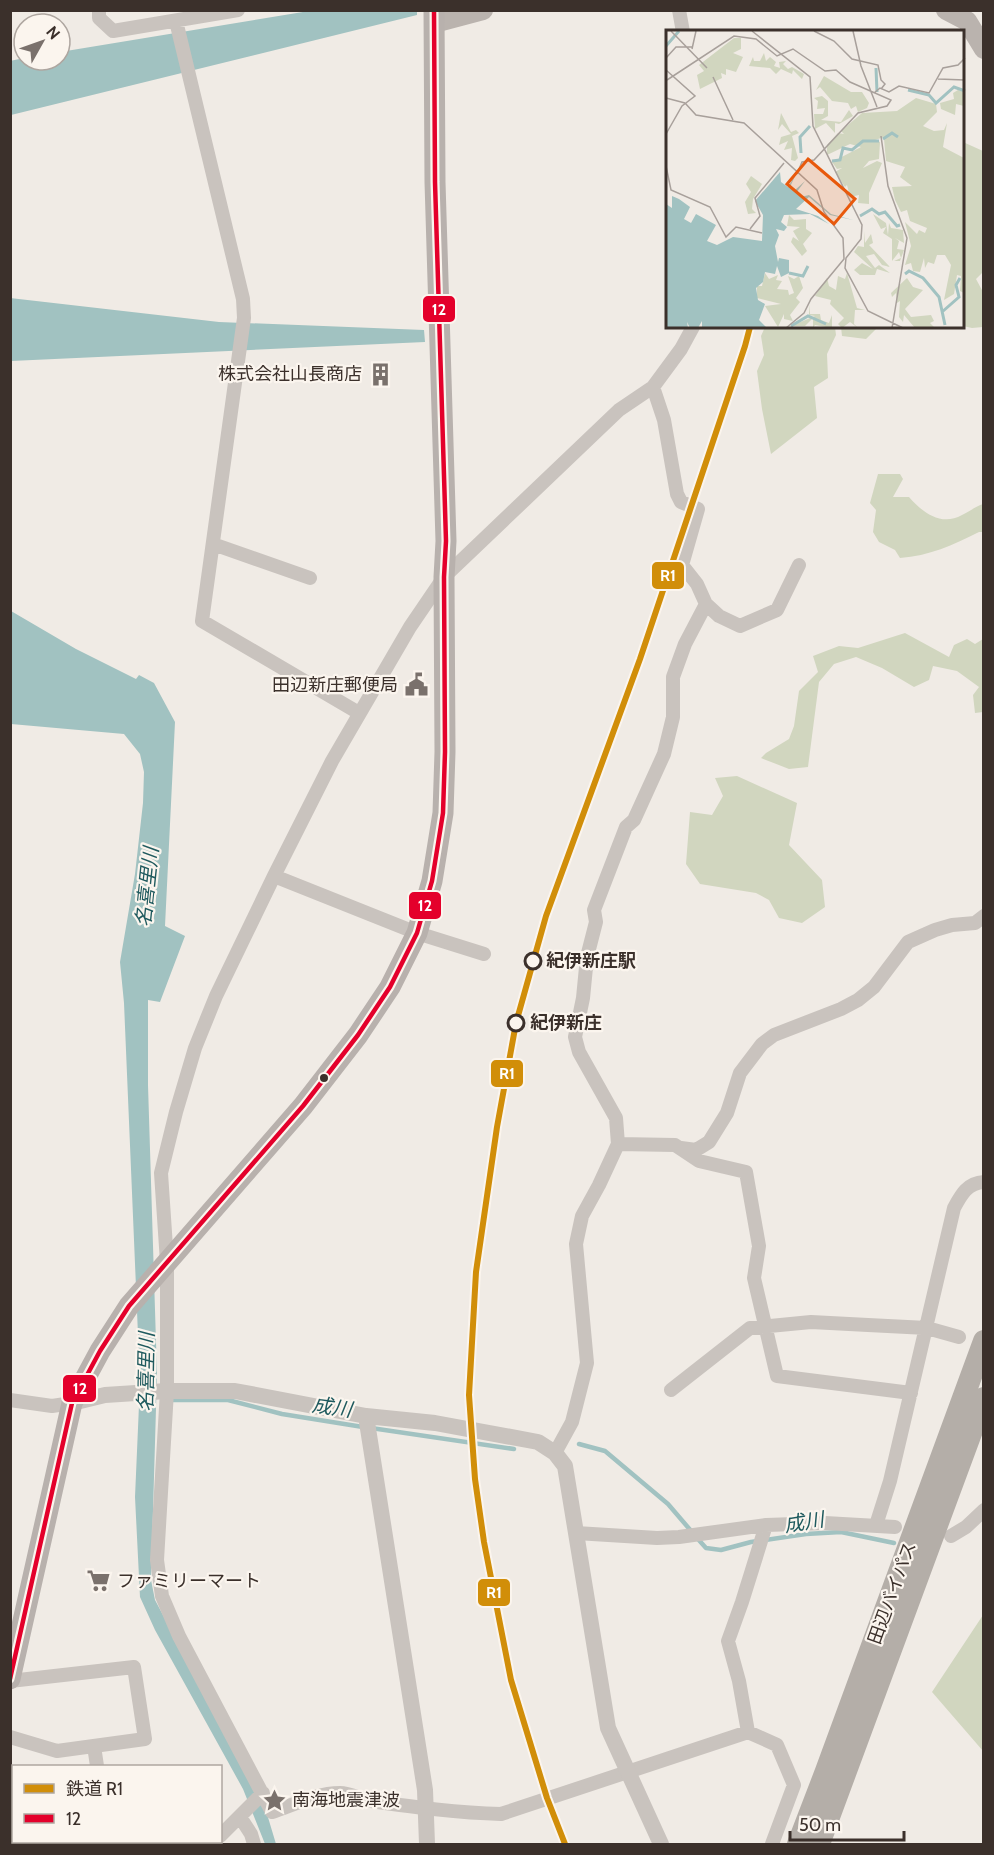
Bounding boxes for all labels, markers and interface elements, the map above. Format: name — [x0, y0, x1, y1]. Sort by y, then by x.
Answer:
north arrow — [12, 12, 72, 72]
text: N — [42, 22, 64, 43]
inset map — [666, 30, 964, 328]
line badge: 12 — [422, 295, 456, 323]
text: 12 — [432, 300, 446, 319]
building icon: 株式会社山長商店 — [367, 361, 393, 387]
place label: 株式会社山長商店 — [218, 363, 362, 385]
line badge: R1 — [651, 561, 685, 590]
text: R1 — [660, 566, 676, 585]
public building icon: 田辺新庄郵便局 — [403, 672, 429, 698]
place label: 田辺新庄郵便局 — [272, 674, 398, 696]
water label: 名喜里川 — [131, 844, 163, 928]
line badge: 12 — [408, 891, 442, 920]
text: 12 — [418, 896, 432, 915]
place label: 紀伊新庄駅 — [546, 950, 636, 972]
marker: 紀伊新庄駅 — [524, 952, 542, 970]
place label: 紀伊新庄 — [530, 1012, 602, 1034]
marker: 紀伊新庄 — [507, 1014, 525, 1032]
line badge: R1 — [490, 1059, 524, 1088]
text: R1 — [499, 1064, 515, 1083]
unlabelled marker — [318, 1072, 330, 1084]
water label: 名喜里川 — [133, 1330, 159, 1412]
line badge: 12 — [62, 1374, 97, 1403]
text: 12 — [73, 1379, 87, 1398]
water label: 成川 — [311, 1392, 355, 1422]
water label: 成川 — [782, 1507, 828, 1537]
street label: 田辺バイパス — [863, 1539, 921, 1647]
supermarket icon: ファミリーマート — [86, 1568, 112, 1594]
place label: ファミリーマート — [117, 1570, 261, 1592]
line badge: R1 — [477, 1578, 511, 1607]
text: R1 — [486, 1583, 502, 1602]
legend — [12, 1765, 222, 1843]
text: 鉄道 R1 — [66, 1778, 123, 1800]
place icon: 南海地震津波 — [261, 1787, 287, 1813]
place label: 南海地震津波 — [292, 1789, 400, 1811]
scale bar — [790, 1804, 904, 1842]
text: 12 — [66, 1808, 81, 1830]
text: 50 m — [799, 1814, 841, 1836]

